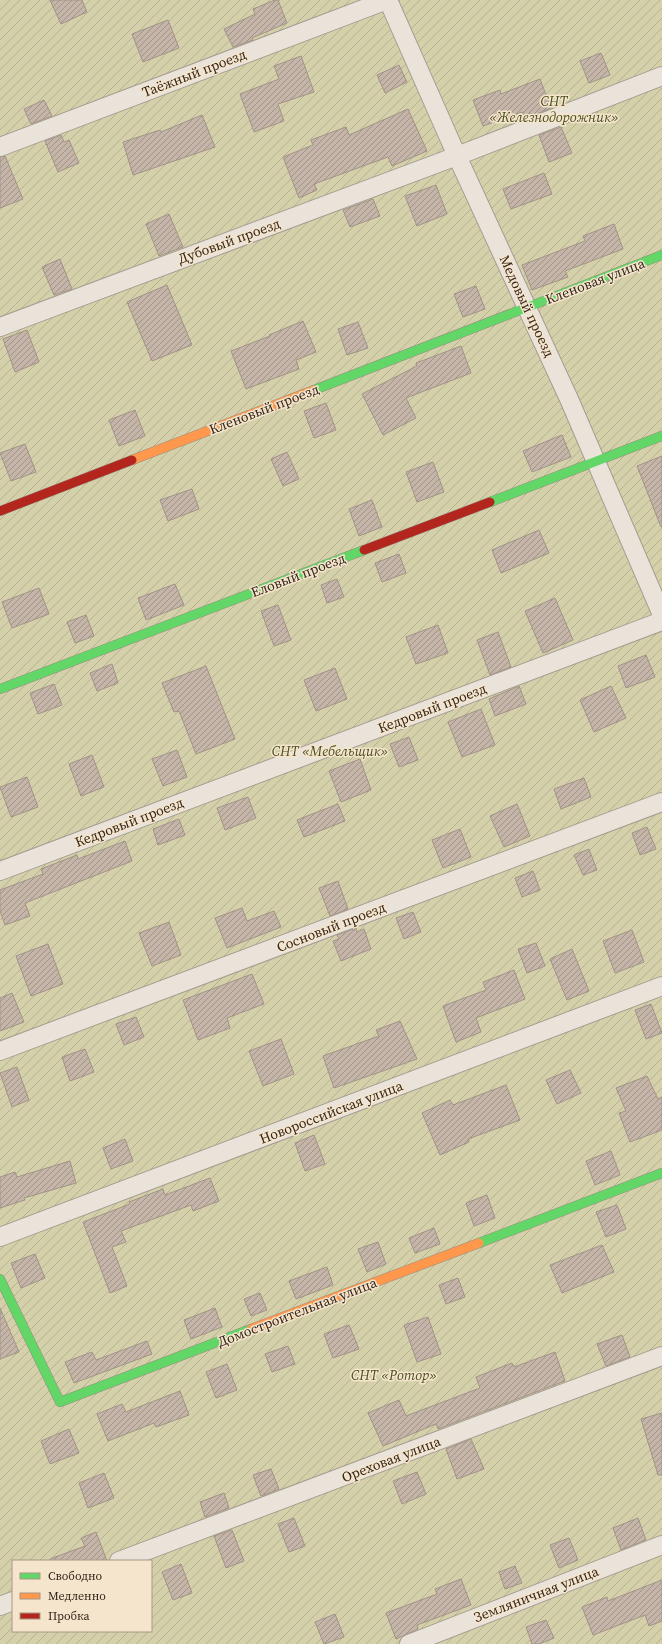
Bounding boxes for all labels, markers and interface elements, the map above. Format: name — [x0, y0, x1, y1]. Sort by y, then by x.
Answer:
street label: Таёжный проезд — [139, 44, 249, 102]
park label: СНТ «Железнодорожник» — [489, 91, 619, 127]
street label: Дубовый проезд — [175, 213, 283, 269]
street label: Медовый проезд — [495, 252, 559, 360]
street label: Кленовая улица — [542, 253, 648, 309]
street label: Кленовый проезд — [206, 379, 322, 439]
street label: Еловый проезд — [248, 548, 348, 602]
street label: Кедровый проезд — [375, 678, 489, 738]
park label: СНТ «Мебельщик» — [272, 741, 388, 761]
street label: Кедровый проезд — [72, 792, 186, 852]
street label: Сосновый проезд — [274, 897, 388, 957]
street label: Новороссийская улица — [256, 1075, 406, 1149]
street label: Домостроительная улица — [214, 1272, 381, 1352]
park label: СНТ «Ротор» — [351, 1365, 437, 1385]
street label: Ореховая улица — [339, 1431, 444, 1487]
legend — [12, 1560, 152, 1632]
street label: Земляничная улица — [471, 1561, 602, 1627]
text: Свободно — [48, 1568, 103, 1584]
text: Медленно — [48, 1588, 106, 1604]
text: Пробка — [48, 1608, 91, 1624]

